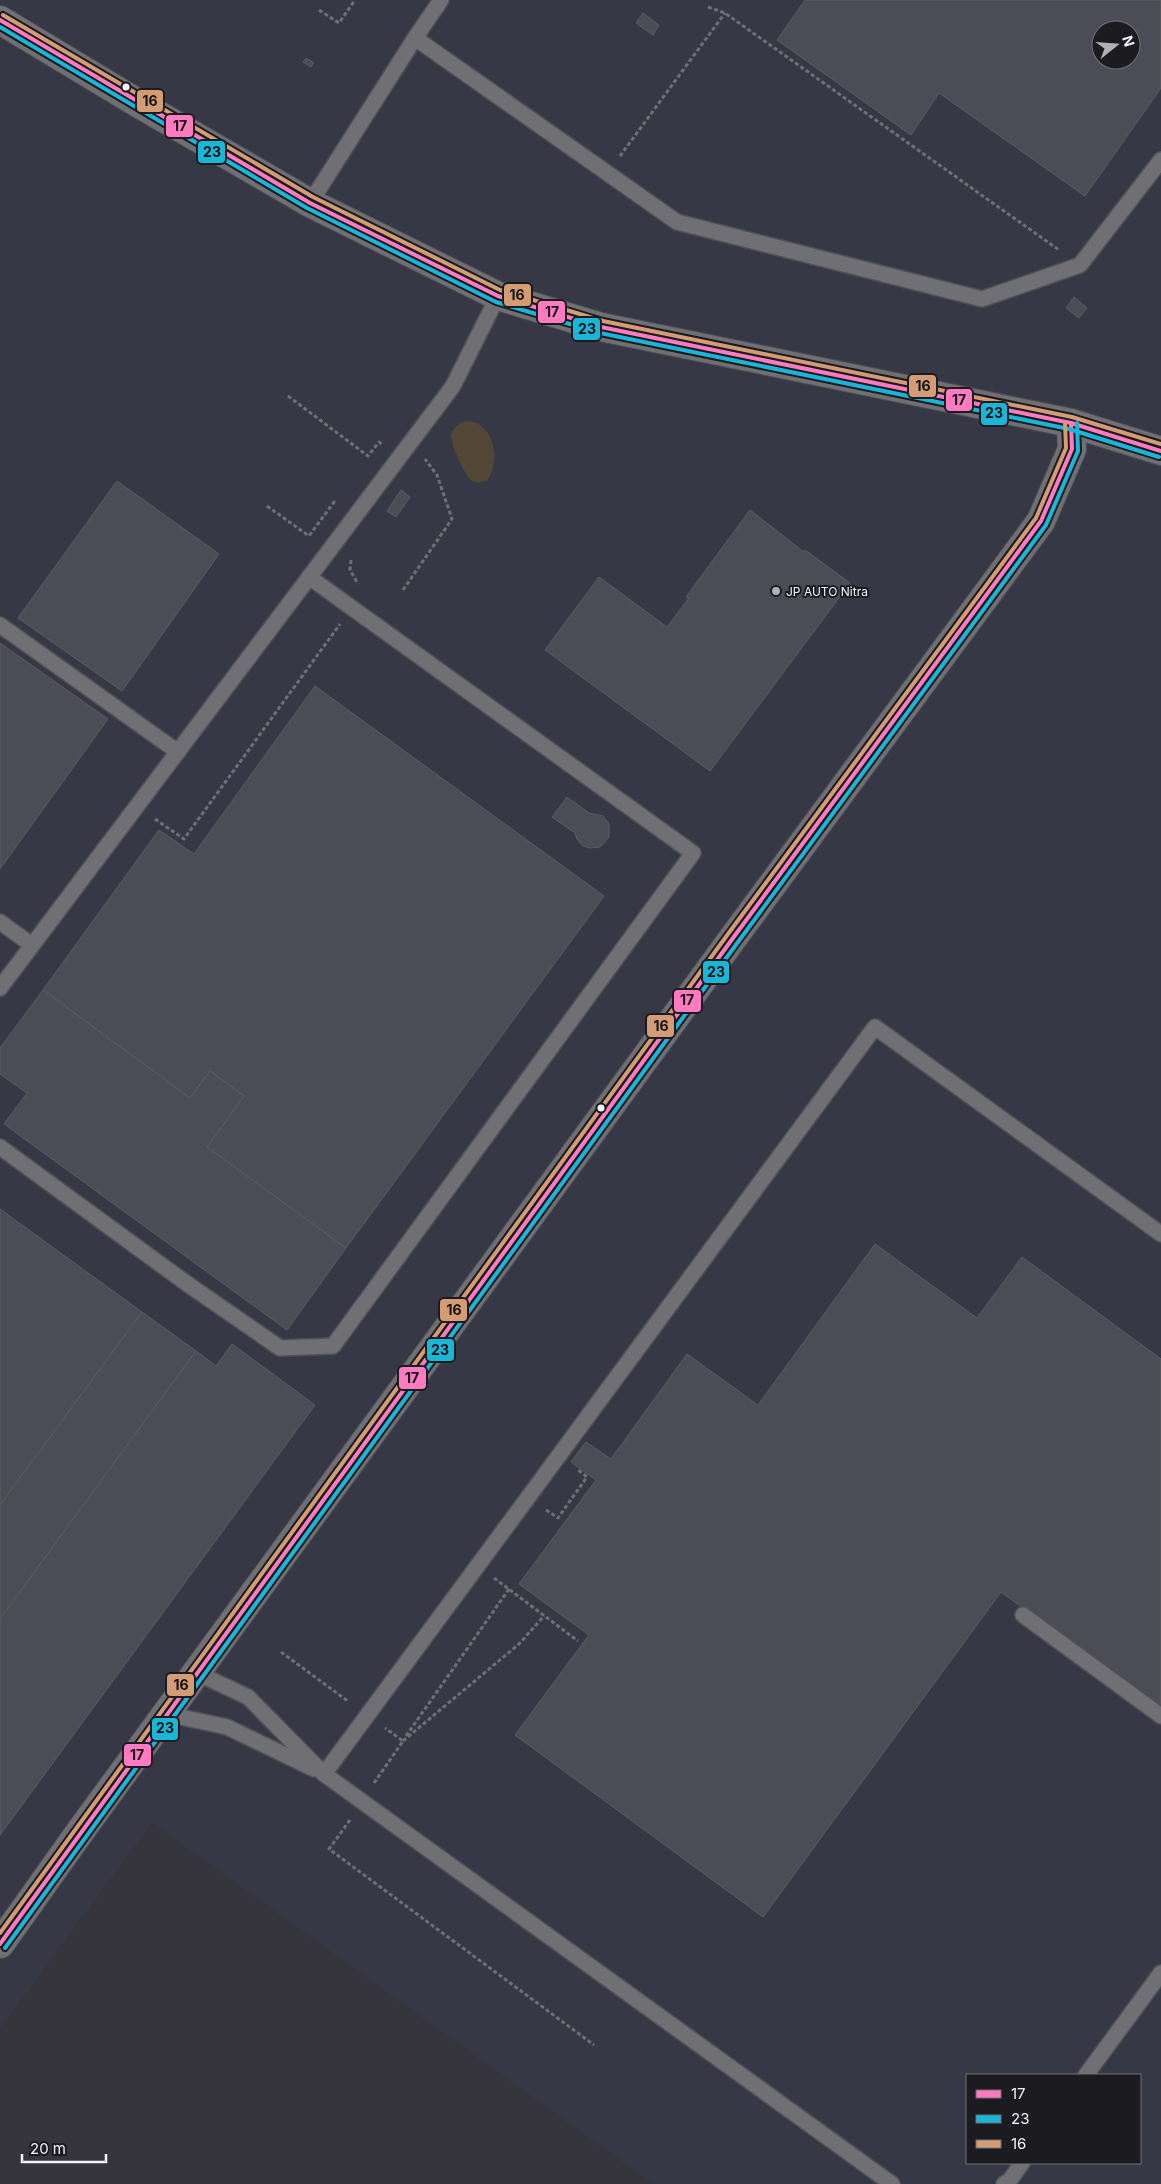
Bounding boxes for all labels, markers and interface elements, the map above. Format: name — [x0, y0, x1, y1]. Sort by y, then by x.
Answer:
north arrow — [1091, 20, 1141, 70]
text: N — [1119, 33, 1139, 49]
unlabelled marker — [121, 82, 131, 92]
line badge: 16 — [136, 89, 164, 113]
text: 16 — [142, 92, 158, 109]
line badge: 17 — [165, 114, 194, 138]
text: 17 — [173, 117, 187, 134]
line badge: 23 — [197, 140, 226, 164]
text: 23 — [203, 143, 221, 160]
line badge: 16 — [503, 283, 532, 307]
text: 16 — [509, 286, 525, 303]
line badge: 17 — [537, 300, 566, 324]
text: 17 — [545, 303, 559, 320]
line badge: 23 — [572, 317, 601, 341]
text: 23 — [578, 320, 596, 337]
line badge: 16 — [908, 374, 937, 398]
text: 16 — [915, 377, 931, 394]
line badge: 17 — [945, 388, 973, 412]
text: 17 — [952, 391, 966, 408]
line badge: 23 — [980, 402, 1008, 426]
text: 23 — [985, 404, 1003, 421]
place label: JP AUTO Nitra — [786, 584, 868, 599]
marker: JP AUTO Nitra — [770, 585, 782, 597]
line badge: 23 — [702, 960, 730, 984]
text: 23 — [707, 963, 725, 980]
line badge: 17 — [673, 989, 702, 1013]
text: 17 — [680, 991, 694, 1008]
line badge: 16 — [646, 1014, 675, 1038]
text: 16 — [653, 1017, 669, 1034]
unlabelled marker — [596, 1103, 606, 1113]
line badge: 16 — [439, 1298, 468, 1322]
text: 16 — [446, 1301, 462, 1318]
line badge: 23 — [426, 1338, 455, 1362]
text: 23 — [431, 1341, 449, 1358]
line badge: 17 — [398, 1366, 427, 1390]
text: 17 — [405, 1369, 419, 1386]
line badge: 16 — [166, 1673, 195, 1697]
text: 16 — [173, 1676, 189, 1693]
line badge: 23 — [151, 1717, 179, 1741]
text: 23 — [156, 1719, 174, 1736]
line badge: 17 — [123, 1743, 152, 1767]
text: 17 — [130, 1746, 144, 1763]
legend — [966, 2074, 1141, 2164]
text: 17 — [1011, 2084, 1026, 2103]
text: 23 — [1011, 2109, 1029, 2128]
scale bar — [22, 2132, 106, 2164]
text: 16 — [1011, 2134, 1026, 2153]
text: 20 m — [30, 2139, 66, 2158]

